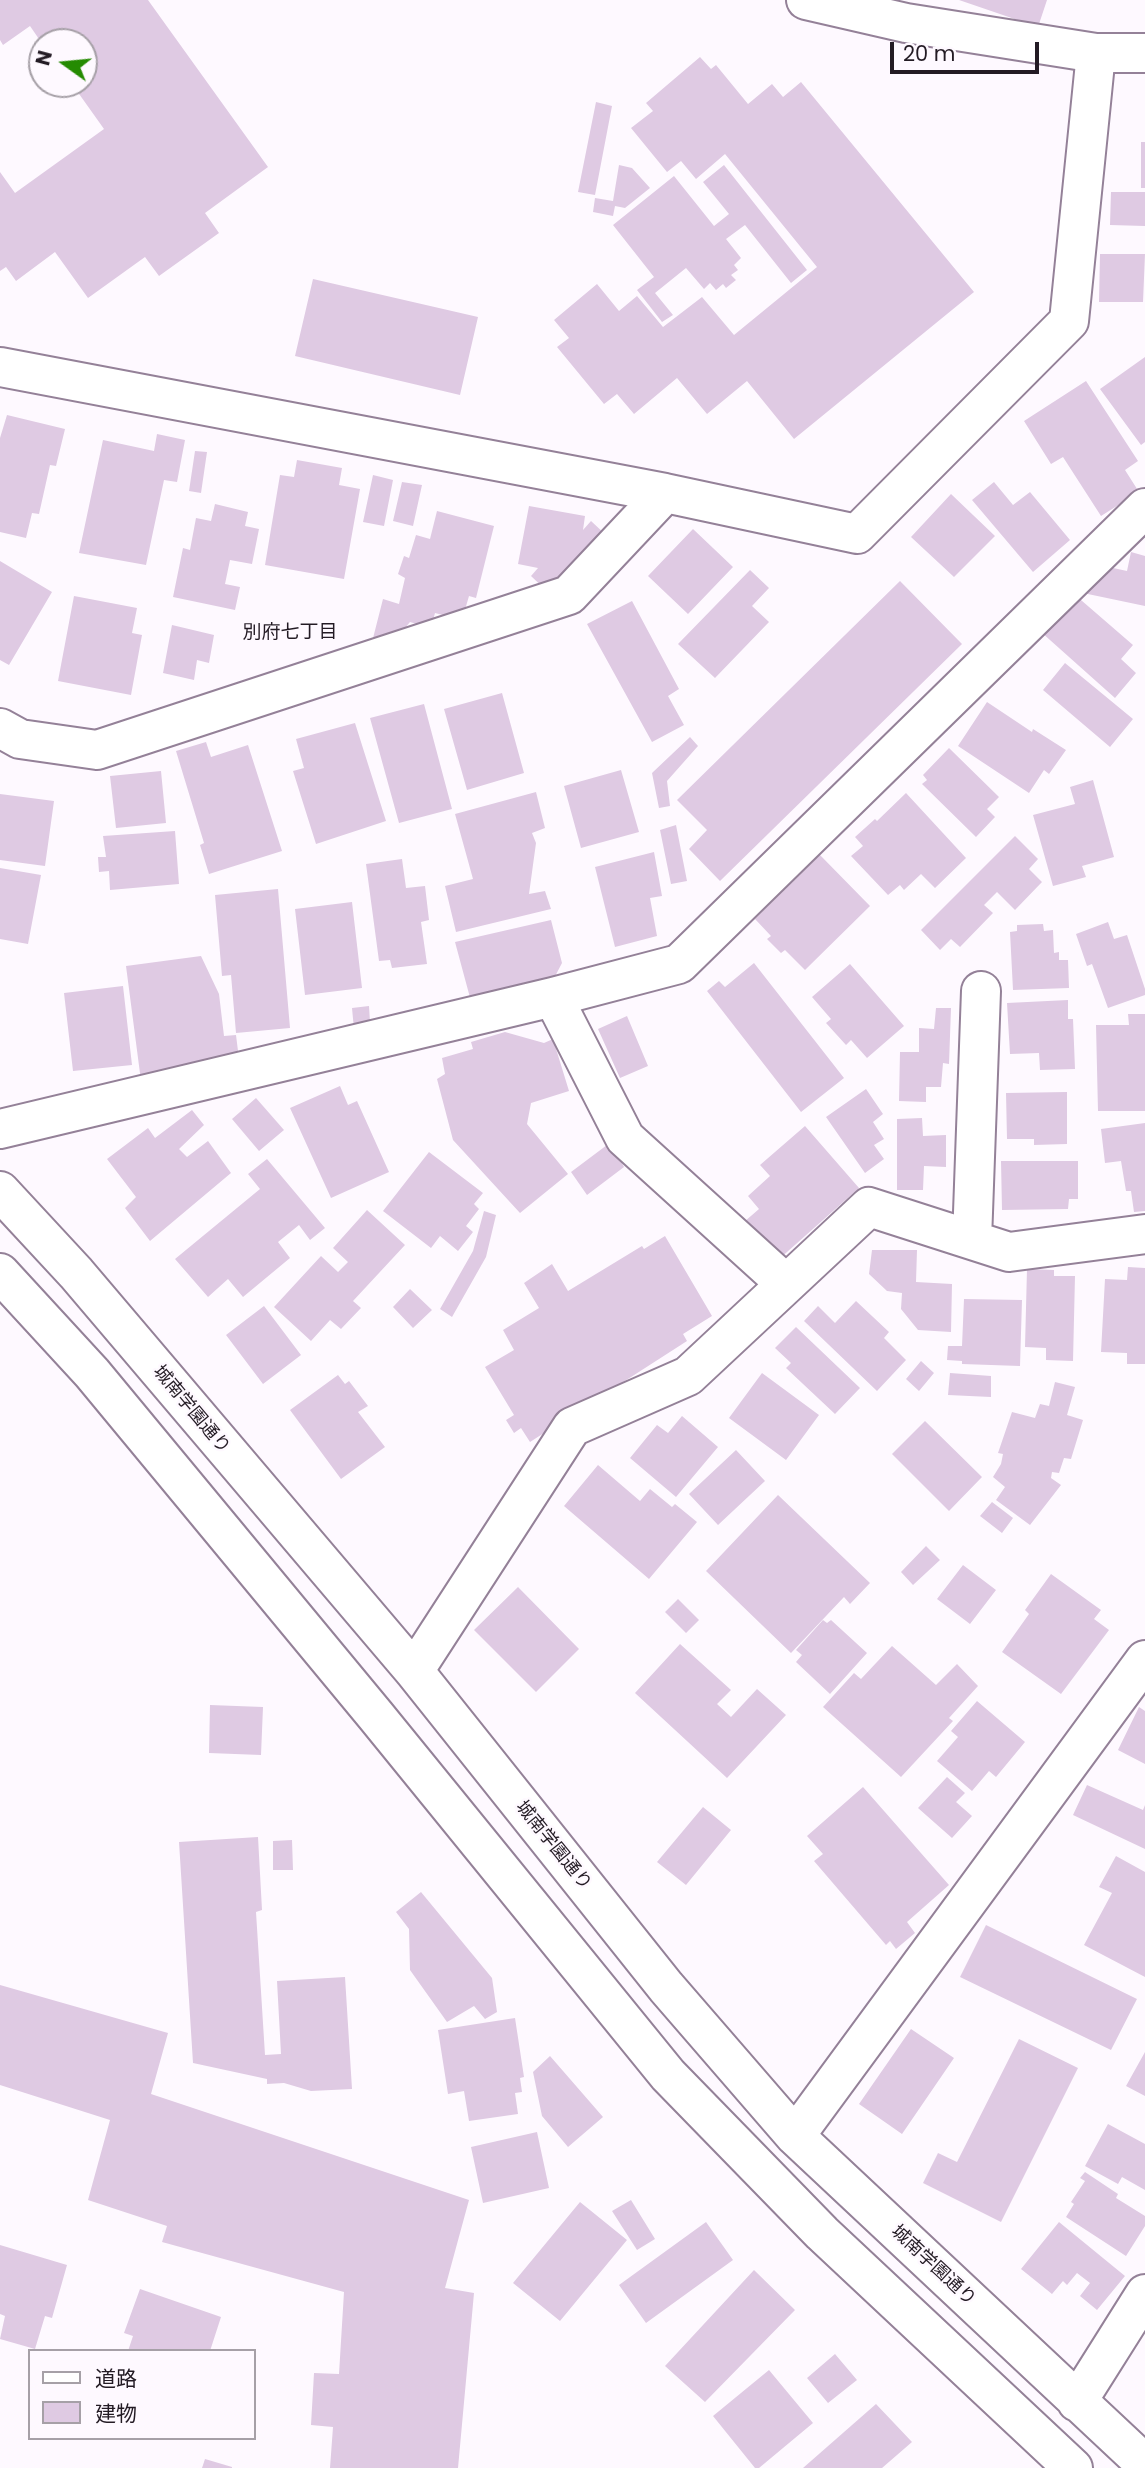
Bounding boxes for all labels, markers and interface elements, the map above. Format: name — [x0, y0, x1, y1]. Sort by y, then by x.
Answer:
north arrow — [28, 28, 98, 98]
scale bar — [893, 28, 1042, 72]
text: 20 m — [903, 39, 956, 68]
text: N — [29, 48, 59, 68]
district label: 別府七丁目 — [243, 622, 337, 644]
street label: 城南学園通り — [148, 1362, 234, 1458]
street label: 城南学園通り — [511, 1797, 595, 1895]
street label: 城南学園通り — [886, 2221, 980, 2311]
legend — [28, 2349, 256, 2440]
text: 道路 — [95, 2364, 137, 2393]
text: 建物 — [95, 2399, 137, 2428]

